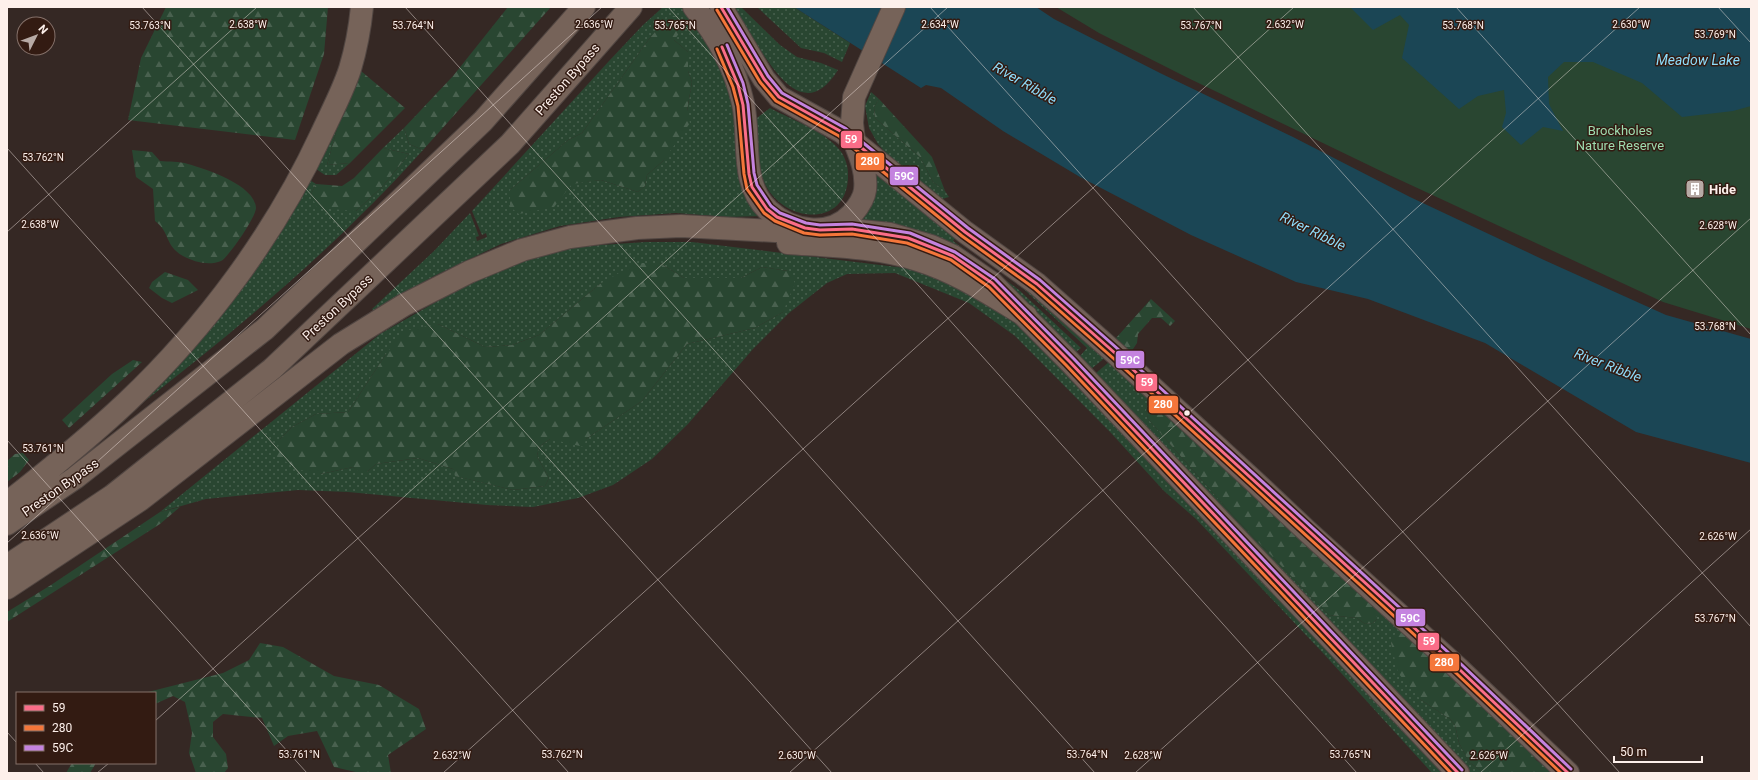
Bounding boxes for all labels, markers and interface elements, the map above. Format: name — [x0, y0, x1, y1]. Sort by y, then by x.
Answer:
north arrow — [16, 16, 56, 56]
text: 2.638°W — [229, 19, 267, 30]
text: 2.636°W — [575, 19, 613, 30]
text: 2.634°W — [921, 19, 959, 30]
text: 2.632°W — [1266, 19, 1304, 30]
text: 2.630°W — [1612, 19, 1650, 30]
text: 53.763°N — [129, 20, 171, 31]
text: 53.764°N — [392, 20, 434, 31]
text: 53.765°N — [654, 20, 696, 31]
text: 53.767°N — [1180, 20, 1222, 31]
text: 53.768°N — [1442, 20, 1484, 31]
text: N — [36, 22, 51, 37]
text: 53.769°N — [1694, 29, 1736, 40]
street label: Preston Bypass — [532, 40, 603, 118]
water label: Meadow Lake — [1656, 52, 1740, 68]
water label: River Ribble — [990, 58, 1060, 108]
park label: Brockholes Nature Reserve — [1576, 123, 1664, 153]
line badge: 59 — [840, 130, 863, 149]
text: 59 — [845, 133, 857, 146]
text: 53.762°N — [22, 152, 64, 163]
line badge: 280 — [855, 152, 885, 171]
text: 280 — [861, 155, 879, 168]
line badge: 59C — [889, 166, 919, 186]
text: 59C — [894, 170, 914, 183]
building icon: Hide — [1684, 178, 1706, 200]
place label: Hide — [1709, 182, 1736, 197]
water label: River Ribble — [1278, 208, 1348, 254]
text: 2.638°W — [21, 219, 59, 230]
text: 2.628°W — [1699, 220, 1737, 231]
street label: Preston Bypass — [299, 271, 376, 344]
text: 53.768°N — [1694, 321, 1736, 332]
water label: River Ribble — [1572, 345, 1644, 385]
line badge: 59C — [1115, 350, 1145, 369]
text: 59C — [1120, 354, 1140, 367]
line badge: 59 — [1135, 373, 1158, 392]
text: 59 — [1141, 376, 1153, 389]
line badge: 280 — [1148, 395, 1179, 414]
text: 280 — [1154, 398, 1172, 411]
unlabelled marker — [1182, 408, 1192, 418]
text: 53.761°N — [22, 443, 64, 454]
street label: Preston Bypass — [19, 455, 102, 519]
text: 2.636°W — [21, 530, 59, 541]
text: 2.626°W — [1699, 531, 1737, 542]
line badge: 59C — [1395, 608, 1426, 627]
text: 59C — [1400, 612, 1420, 625]
text: 53.767°N — [1694, 613, 1736, 624]
line badge: 59 — [1417, 632, 1440, 651]
text: 59 — [1423, 635, 1435, 648]
line badge: 280 — [1429, 653, 1460, 672]
text: 280 — [1435, 656, 1453, 669]
legend — [16, 692, 156, 764]
text: 59 — [52, 701, 66, 715]
text: 280 — [52, 721, 72, 735]
scale bar — [1614, 738, 1702, 764]
text: 59C — [52, 741, 73, 755]
text: 50 m — [1620, 745, 1647, 759]
text: 53.761°N — [278, 749, 320, 760]
text: 53.762°N — [541, 749, 583, 760]
text: 53.764°N — [1066, 749, 1108, 760]
text: 53.765°N — [1329, 749, 1371, 760]
text: 2.632°W — [433, 750, 471, 761]
text: 2.630°W — [778, 750, 816, 761]
text: 2.628°W — [1124, 750, 1162, 761]
text: 2.626°W — [1470, 750, 1508, 761]

